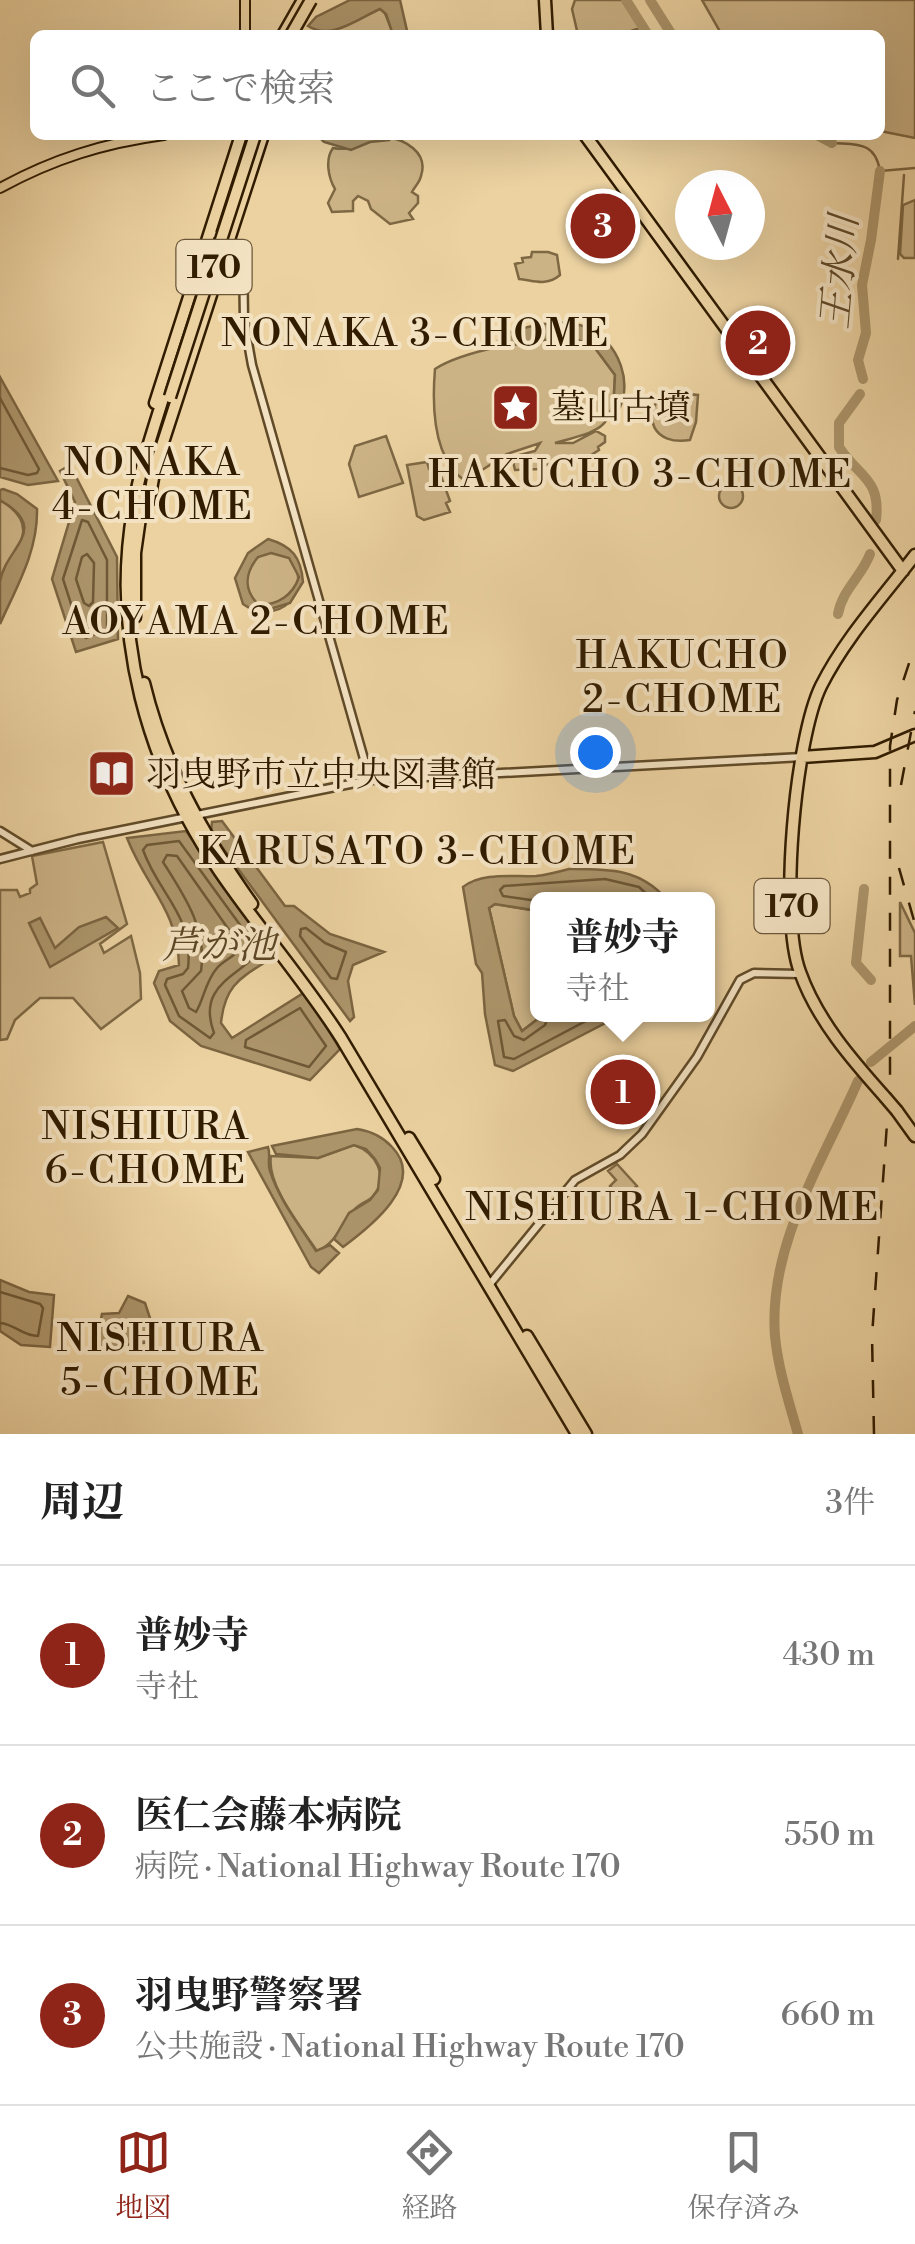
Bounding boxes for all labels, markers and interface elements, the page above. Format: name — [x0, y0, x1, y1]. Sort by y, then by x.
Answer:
search box — [30, 30, 885, 140]
icon: search — [65, 58, 120, 113]
text: ここで検索 — [145, 66, 335, 113]
north arrow — [675, 170, 765, 260]
pin: 3 — [570, 188, 636, 264]
water label: 王水川 — [812, 209, 869, 331]
road number: 170 — [176, 240, 252, 294]
pin: 2 — [726, 306, 790, 380]
district label: NONAKA 3-CHOME — [221, 311, 611, 358]
place icon: 墓山古墳 — [490, 381, 542, 433]
place label: 墓山古墳 — [551, 387, 691, 430]
district label: NONAKA 4-CHOME — [52, 440, 254, 531]
district label: HAKUCHO 3-CHOME — [428, 452, 854, 499]
district label: AOYAMA 2-CHOME — [62, 599, 451, 646]
district label: HAKUCHO 2-CHOME — [576, 633, 790, 724]
your location — [570, 727, 621, 778]
library icon: 羽曳野市立中央図書館 — [85, 748, 137, 800]
place label: 羽曳野市立中央図書館 — [146, 754, 496, 797]
district label: KARUSATO 3-CHOME — [198, 829, 638, 876]
road number: 170 — [754, 879, 830, 933]
popup — [530, 892, 715, 1022]
text: 普妙寺 — [565, 915, 680, 962]
water label: 芦が池 — [162, 923, 280, 970]
text: 寺社 — [565, 969, 630, 1009]
pin: 1 — [590, 1054, 656, 1130]
district label: NISHIURA 6-CHOME — [41, 1104, 251, 1195]
district label: NISHIURA 1-CHOME — [465, 1185, 881, 1232]
district label: NISHIURA 5-CHOME — [56, 1316, 266, 1407]
text: 周辺 — [40, 1477, 124, 1530]
text: 3件 — [825, 1483, 875, 1523]
text: 普妙寺 — [135, 1613, 249, 1660]
text: 1 — [65, 1635, 80, 1675]
text: 430 m — [782, 1635, 875, 1675]
text: 寺社 — [135, 1667, 199, 1707]
text: 医仁会藤本病院 — [135, 1793, 401, 1840]
text: 2 — [62, 1815, 83, 1855]
text: 550 m — [784, 1815, 875, 1855]
text: 病院 · National Highway Route 170 — [135, 1847, 621, 1887]
text: 羽曳野警察署 — [135, 1973, 363, 2020]
text: 3 — [63, 1995, 82, 2035]
text: 660 m — [780, 1995, 875, 2035]
text: 公共施設 · National Highway Route 170 — [135, 2027, 685, 2067]
tab: 地図 — [115, 2125, 171, 2226]
tab: 経路 — [401, 2125, 458, 2226]
tab: 保存済み — [688, 2125, 800, 2226]

